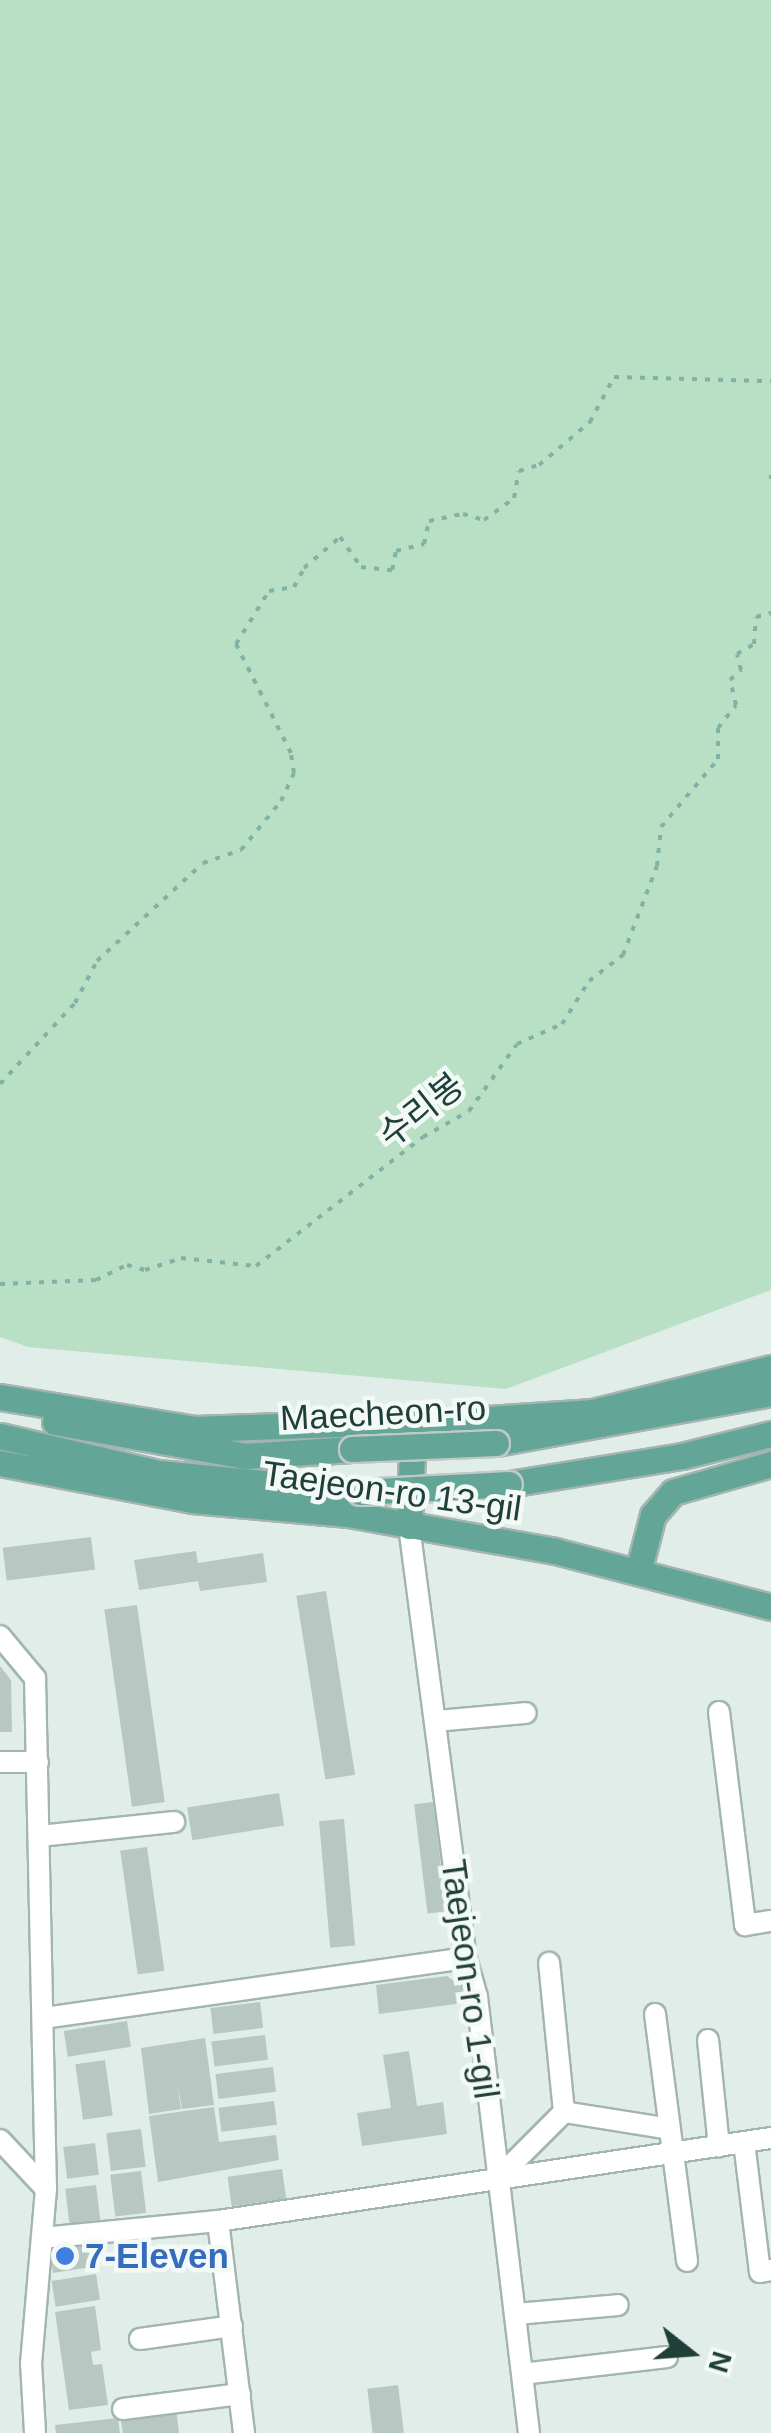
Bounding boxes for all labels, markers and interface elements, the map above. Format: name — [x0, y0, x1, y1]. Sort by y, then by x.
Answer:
street label: 수리봉 — [370, 1064, 472, 1156]
street label: Maecheon-ro — [279, 1387, 487, 1439]
street label: Taejeon-ro 13-gil — [260, 1452, 524, 1530]
street label: Taejeon-ro 1-gil — [432, 1857, 508, 2101]
place label: 7-Eleven — [85, 2235, 229, 2277]
marker: 7-Eleven — [54, 2245, 76, 2267]
north arrow — [641, 2303, 741, 2403]
text: N — [702, 2348, 738, 2376]

